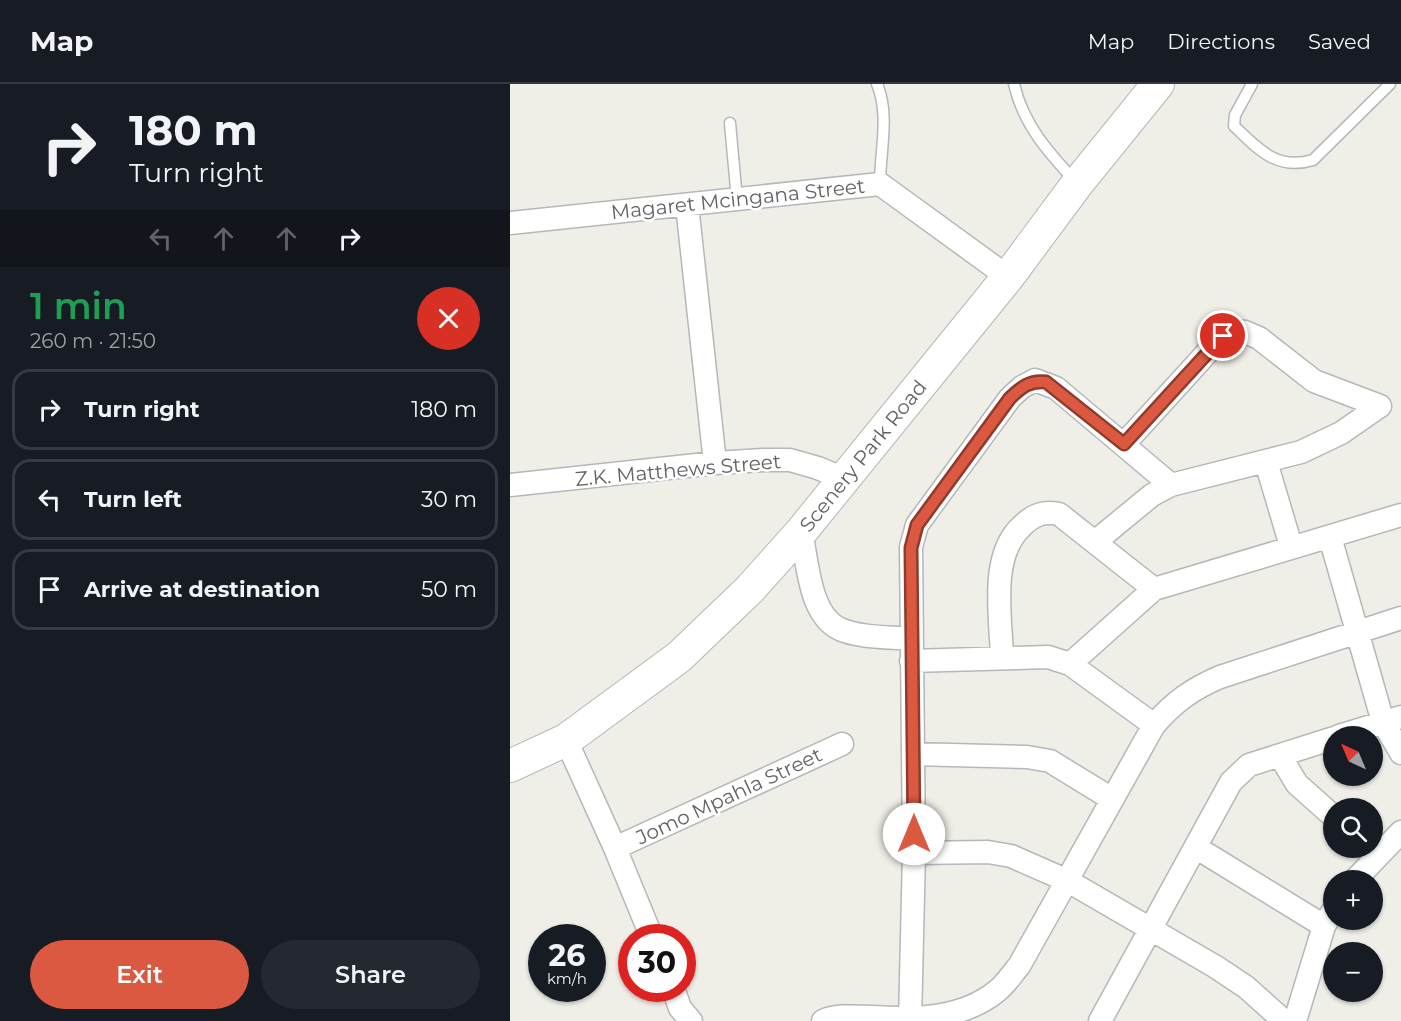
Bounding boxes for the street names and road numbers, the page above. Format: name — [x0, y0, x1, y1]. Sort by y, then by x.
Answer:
street label: Magaret Mcingana Street — [610, 174, 866, 224]
street label: Scenery Park Road — [794, 375, 932, 537]
street label: Z.K. Matthews Street — [574, 449, 782, 491]
street label: Jomo Mpahla Street — [631, 742, 826, 850]

